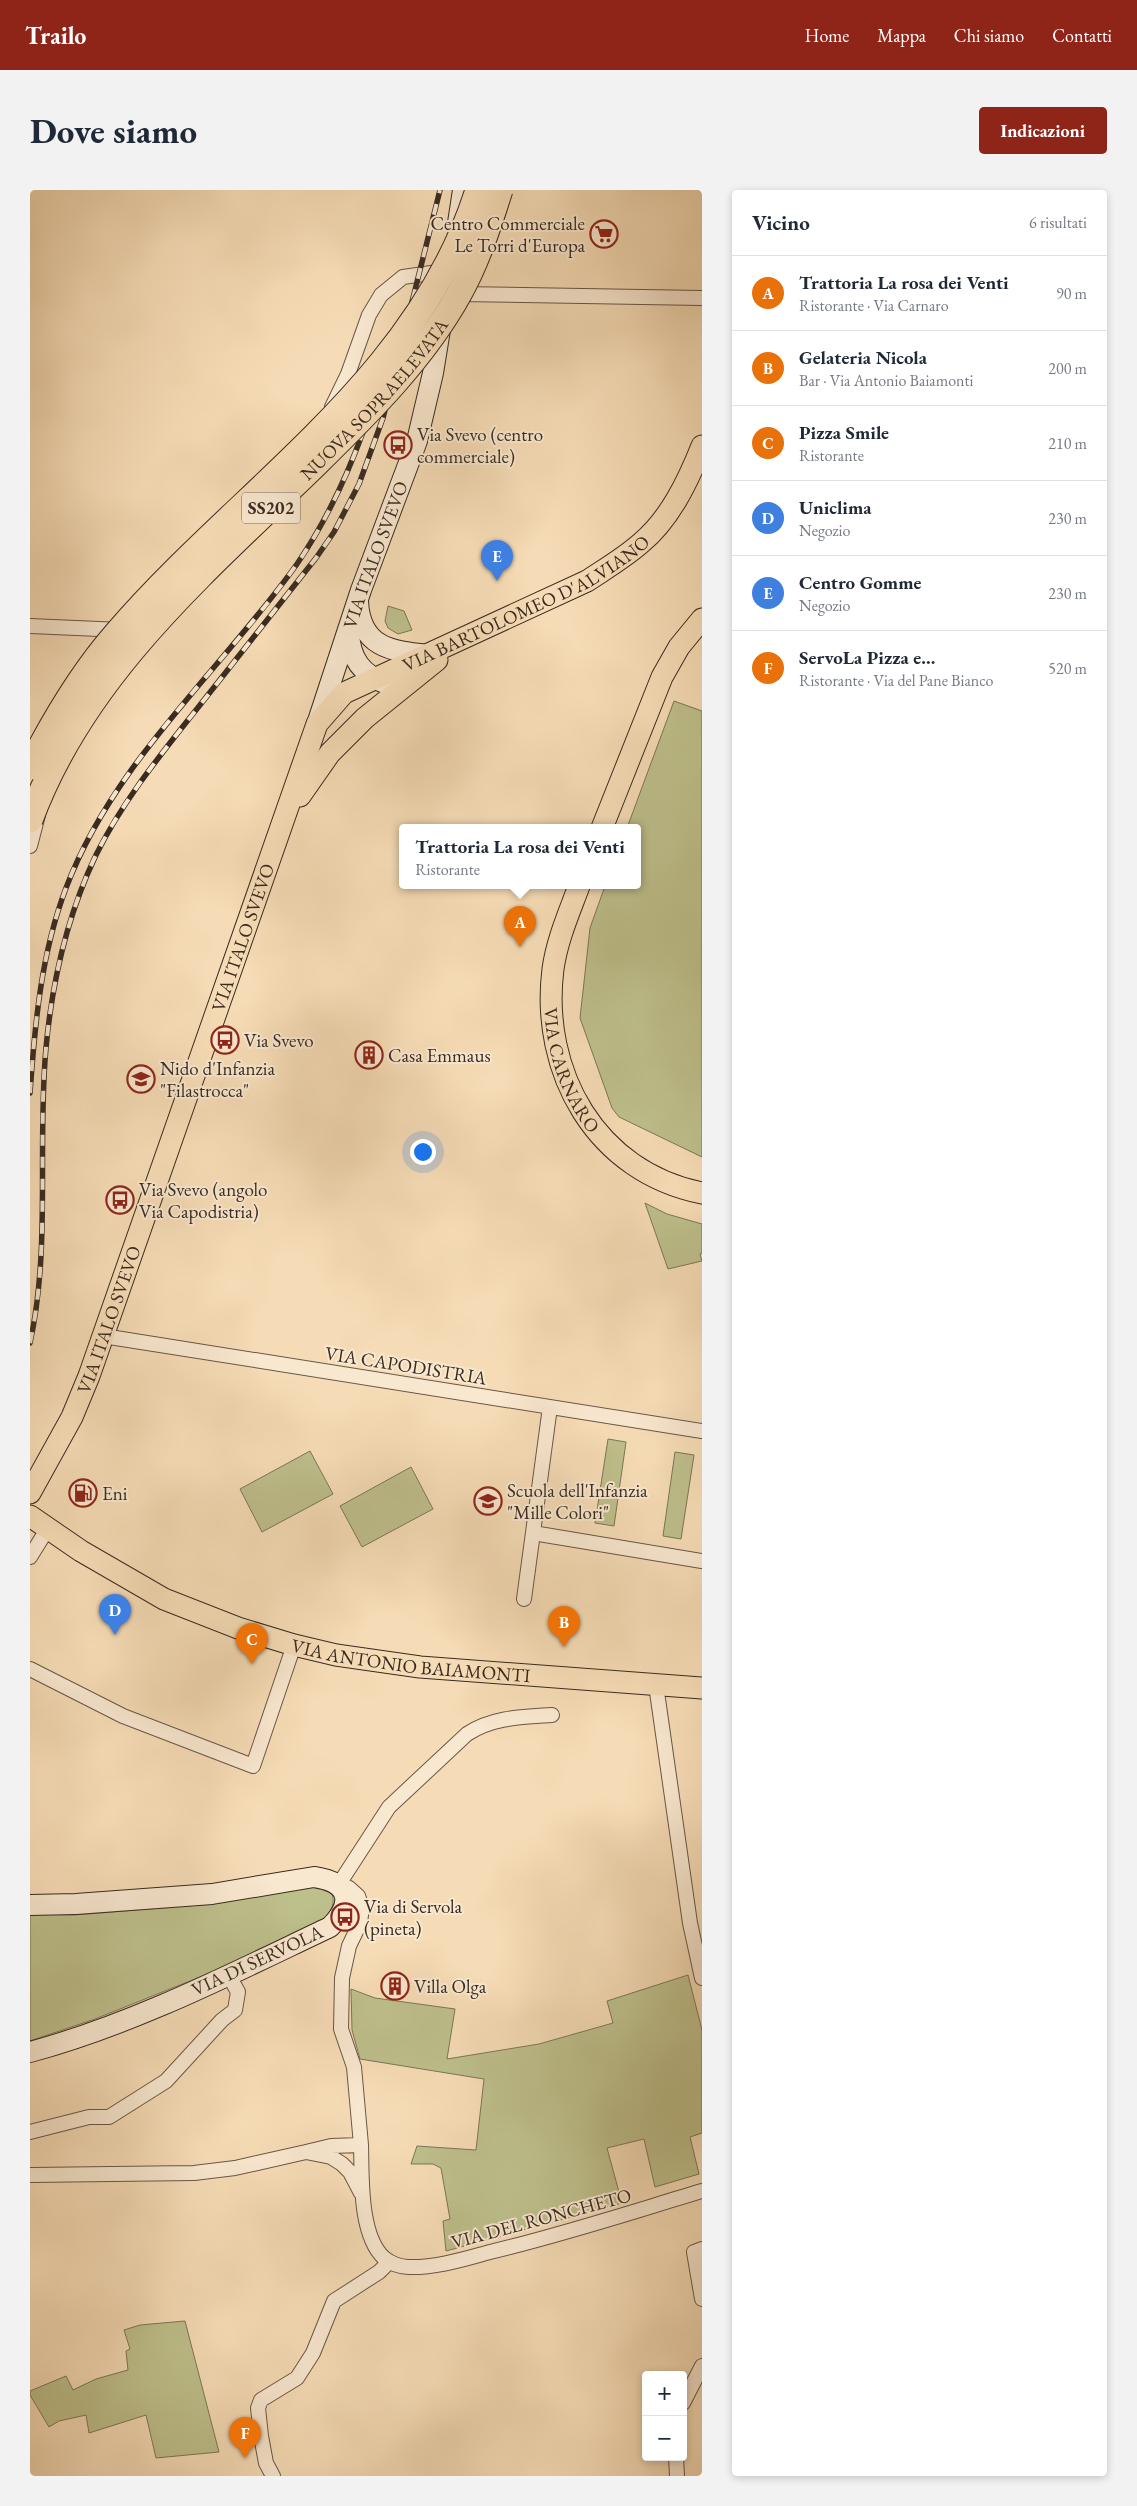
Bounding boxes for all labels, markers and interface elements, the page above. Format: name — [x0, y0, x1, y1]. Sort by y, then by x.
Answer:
text: Trailo — [25, 20, 86, 51]
text: Home — [805, 24, 849, 47]
text: Mappa — [877, 24, 926, 47]
text: Chi siamo — [954, 24, 1024, 47]
text: Contatti — [1052, 24, 1112, 47]
button: Indicazioni — [979, 107, 1107, 154]
text: Dove siamo — [30, 108, 197, 153]
text: Vicino — [752, 209, 810, 236]
place label: Centro Commerciale Le Torri d'Europa — [430, 211, 585, 258]
text: 6 risultati — [1029, 212, 1087, 233]
supermarket icon: Centro Commerciale Le Torri d'Europa — [589, 219, 619, 249]
text: Trattoria La rosa dei Venti — [799, 270, 1009, 295]
text: A — [762, 283, 774, 304]
text: 90 m — [1056, 283, 1087, 304]
text: Ristorante · Via Carnaro — [799, 295, 949, 316]
street label: NUOVA SOPRAELEVATA — [295, 313, 454, 486]
text: Gelateria Nicola — [799, 345, 927, 370]
text: B — [763, 358, 773, 379]
text: 200 m — [1048, 358, 1087, 379]
text: Bar · Via Antonio Baiamonti — [799, 370, 973, 391]
text: Pizza Smile — [799, 420, 889, 445]
place label: Via Svevo (centro commerciale) — [417, 422, 543, 469]
bus stop icon: Via Svevo (centro commerciale) — [383, 430, 413, 460]
text: C — [762, 433, 774, 454]
text: 210 m — [1048, 433, 1087, 454]
text: Ristorante — [799, 445, 864, 466]
street label: VIA ITALO SVEVO — [337, 478, 414, 632]
road number: SS202 — [242, 492, 300, 524]
text: Uniclima — [799, 495, 872, 520]
text: D — [762, 508, 774, 529]
text: 230 m — [1048, 508, 1087, 529]
text: Negozio — [799, 520, 850, 541]
street label: VIA BARTOLOMEO D'ALVIANO — [397, 525, 651, 675]
pin: E — [481, 540, 513, 581]
text: Centro Gomme — [799, 570, 921, 595]
text: E — [763, 583, 773, 604]
text: 230 m — [1048, 583, 1087, 604]
text: Negozio — [799, 595, 850, 616]
text: ServoLa Pizza e... — [799, 645, 935, 670]
text: F — [764, 658, 772, 679]
text: 520 m — [1048, 658, 1087, 679]
text: Ristorante · Via del Pane Bianco — [799, 670, 993, 691]
popup — [399, 824, 641, 889]
text: Trattoria La rosa dei Venti — [415, 834, 625, 859]
text: Ristorante — [415, 859, 480, 880]
street label: VIA ITALO SVEVO — [205, 860, 280, 1015]
pin: A — [504, 906, 536, 947]
street label: VIA CARNARO — [538, 1007, 605, 1138]
bus stop icon: Via Svevo — [210, 1025, 240, 1055]
place label: Via Svevo — [244, 1028, 314, 1053]
building icon: Casa Emmaus — [354, 1040, 384, 1070]
place label: Casa Emmaus — [388, 1043, 491, 1068]
place label: Nido d'Infanzia "Filastrocca" — [160, 1056, 275, 1103]
school or university icon: Nido d'Infanzia "Filastrocca" — [126, 1064, 156, 1094]
your location — [410, 1139, 436, 1165]
place label: Via Svevo (angolo Via Capodistria) — [139, 1177, 268, 1224]
bus stop icon: Via Svevo (angolo Via Capodistria) — [105, 1185, 135, 1215]
street label: VIA ITALO SVEVO — [71, 1242, 147, 1398]
street label: VIA CAPODISTRIA — [323, 1340, 489, 1391]
fuel station icon: Eni — [68, 1478, 98, 1508]
place label: Scuola dell'Infanzia "Mille Colori" — [507, 1478, 648, 1525]
place label: Eni — [102, 1481, 128, 1506]
school or university icon: Scuola dell'Infanzia "Mille Colori" — [473, 1486, 503, 1516]
pin: D — [99, 1594, 131, 1635]
pin: B — [548, 1606, 580, 1647]
pin: C — [236, 1623, 268, 1664]
street label: VIA ANTONIO BAIAMONTI — [289, 1633, 532, 1688]
place label: Via di Servola (pineta) — [364, 1894, 463, 1941]
bus stop icon: Via di Servola (pineta) — [330, 1902, 360, 1932]
street label: VIA DI SERVOLA — [187, 1919, 328, 2002]
building icon: Villa Olga — [380, 1971, 410, 2001]
place label: Villa Olga — [414, 1974, 487, 1999]
street label: VIA DEL RONCHETO — [448, 2182, 634, 2255]
map controls — [642, 2371, 687, 2461]
button: + — [642, 2371, 687, 2416]
button: − — [642, 2416, 687, 2461]
pin: F — [229, 2417, 261, 2458]

